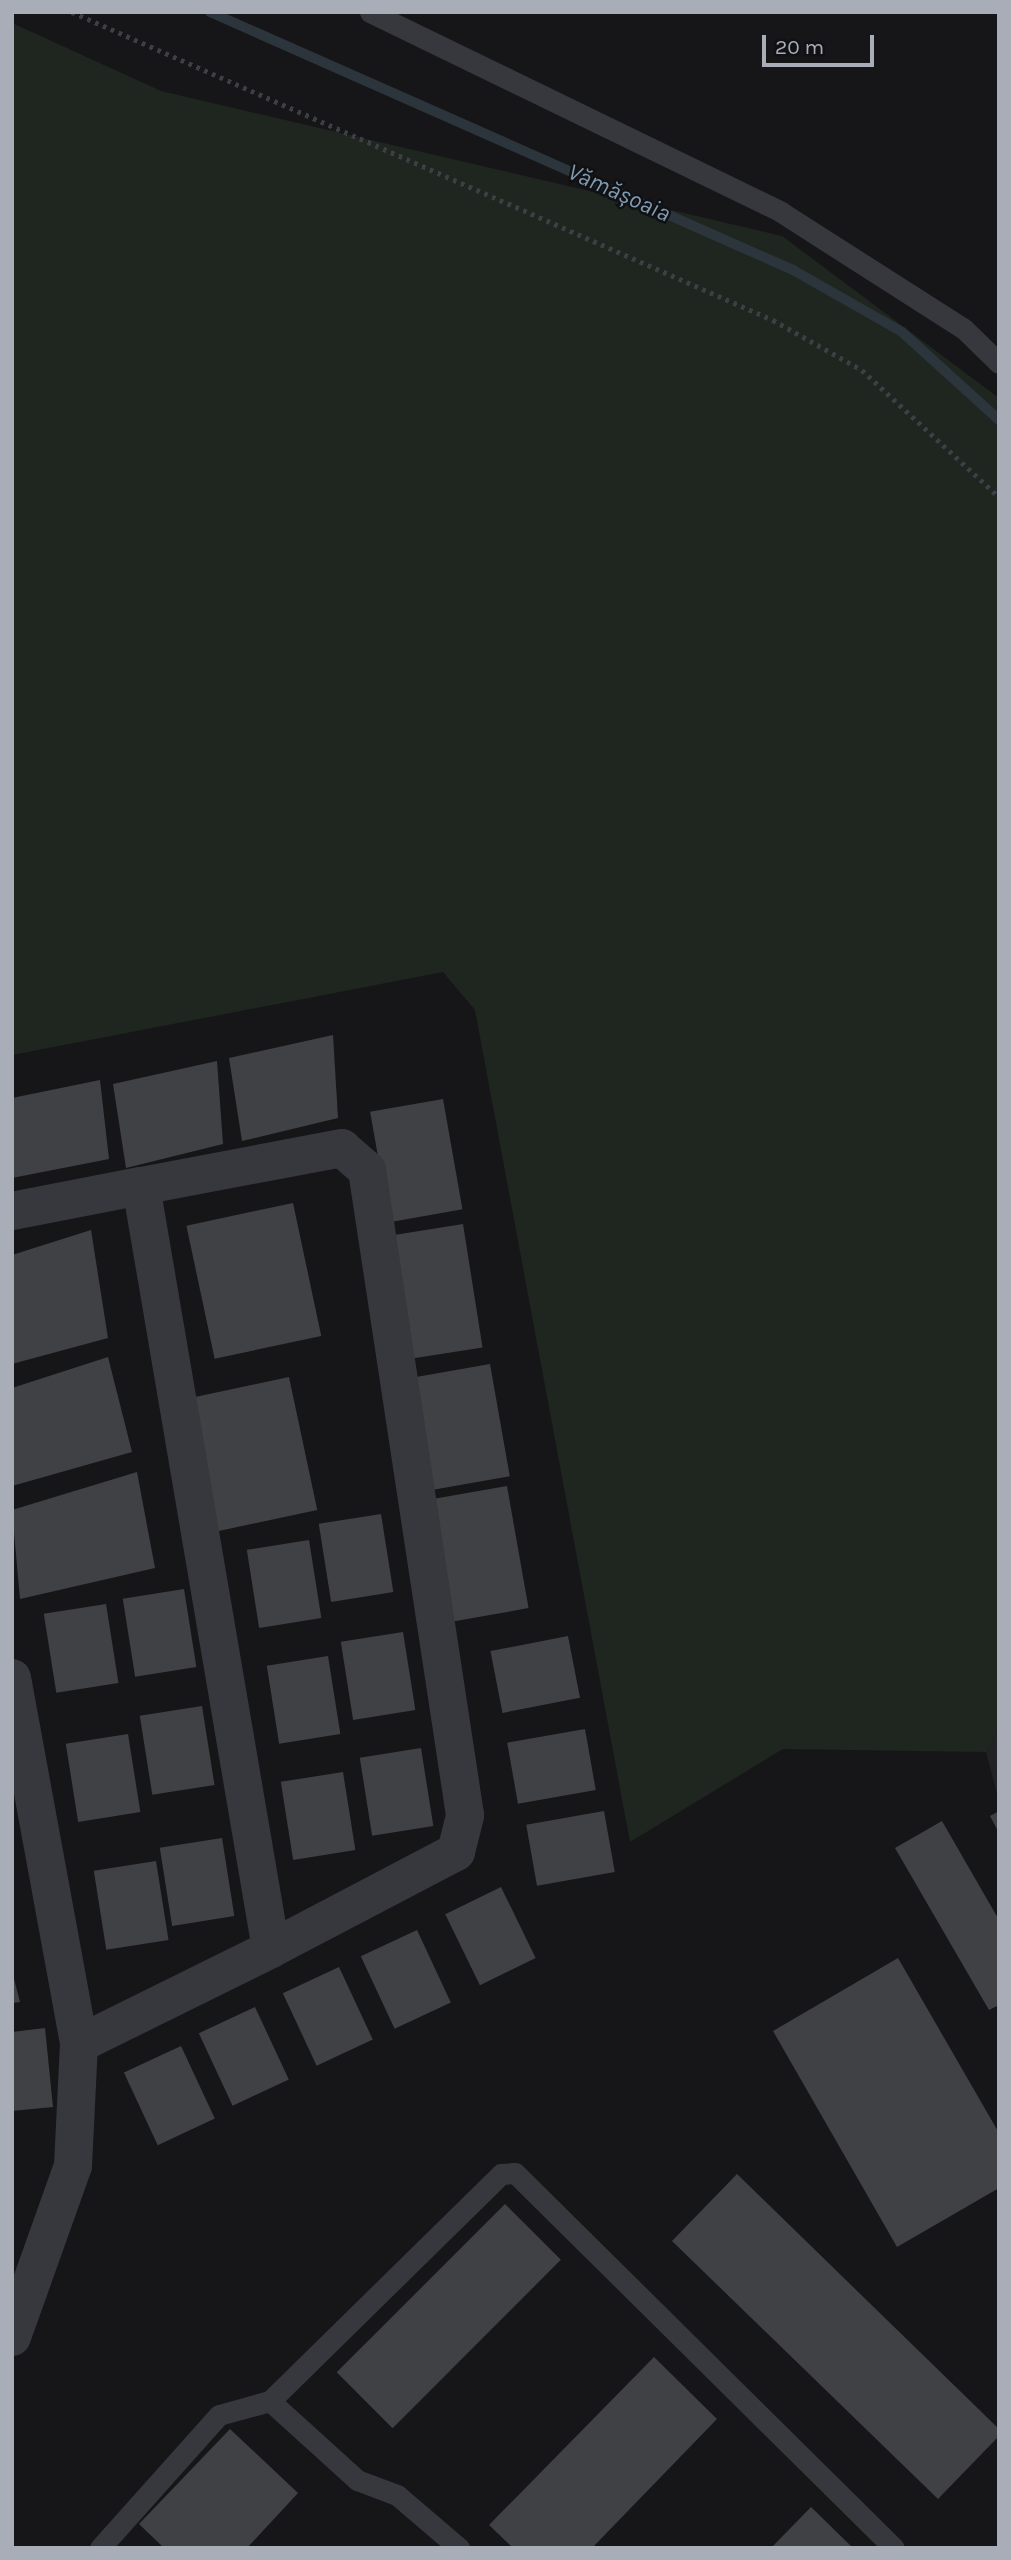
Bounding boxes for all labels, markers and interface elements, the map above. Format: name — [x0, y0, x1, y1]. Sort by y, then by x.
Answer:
scale bar — [766, 21, 878, 65]
text: 20 m — [775, 35, 824, 59]
water label: Vămășoaia — [563, 158, 675, 228]

